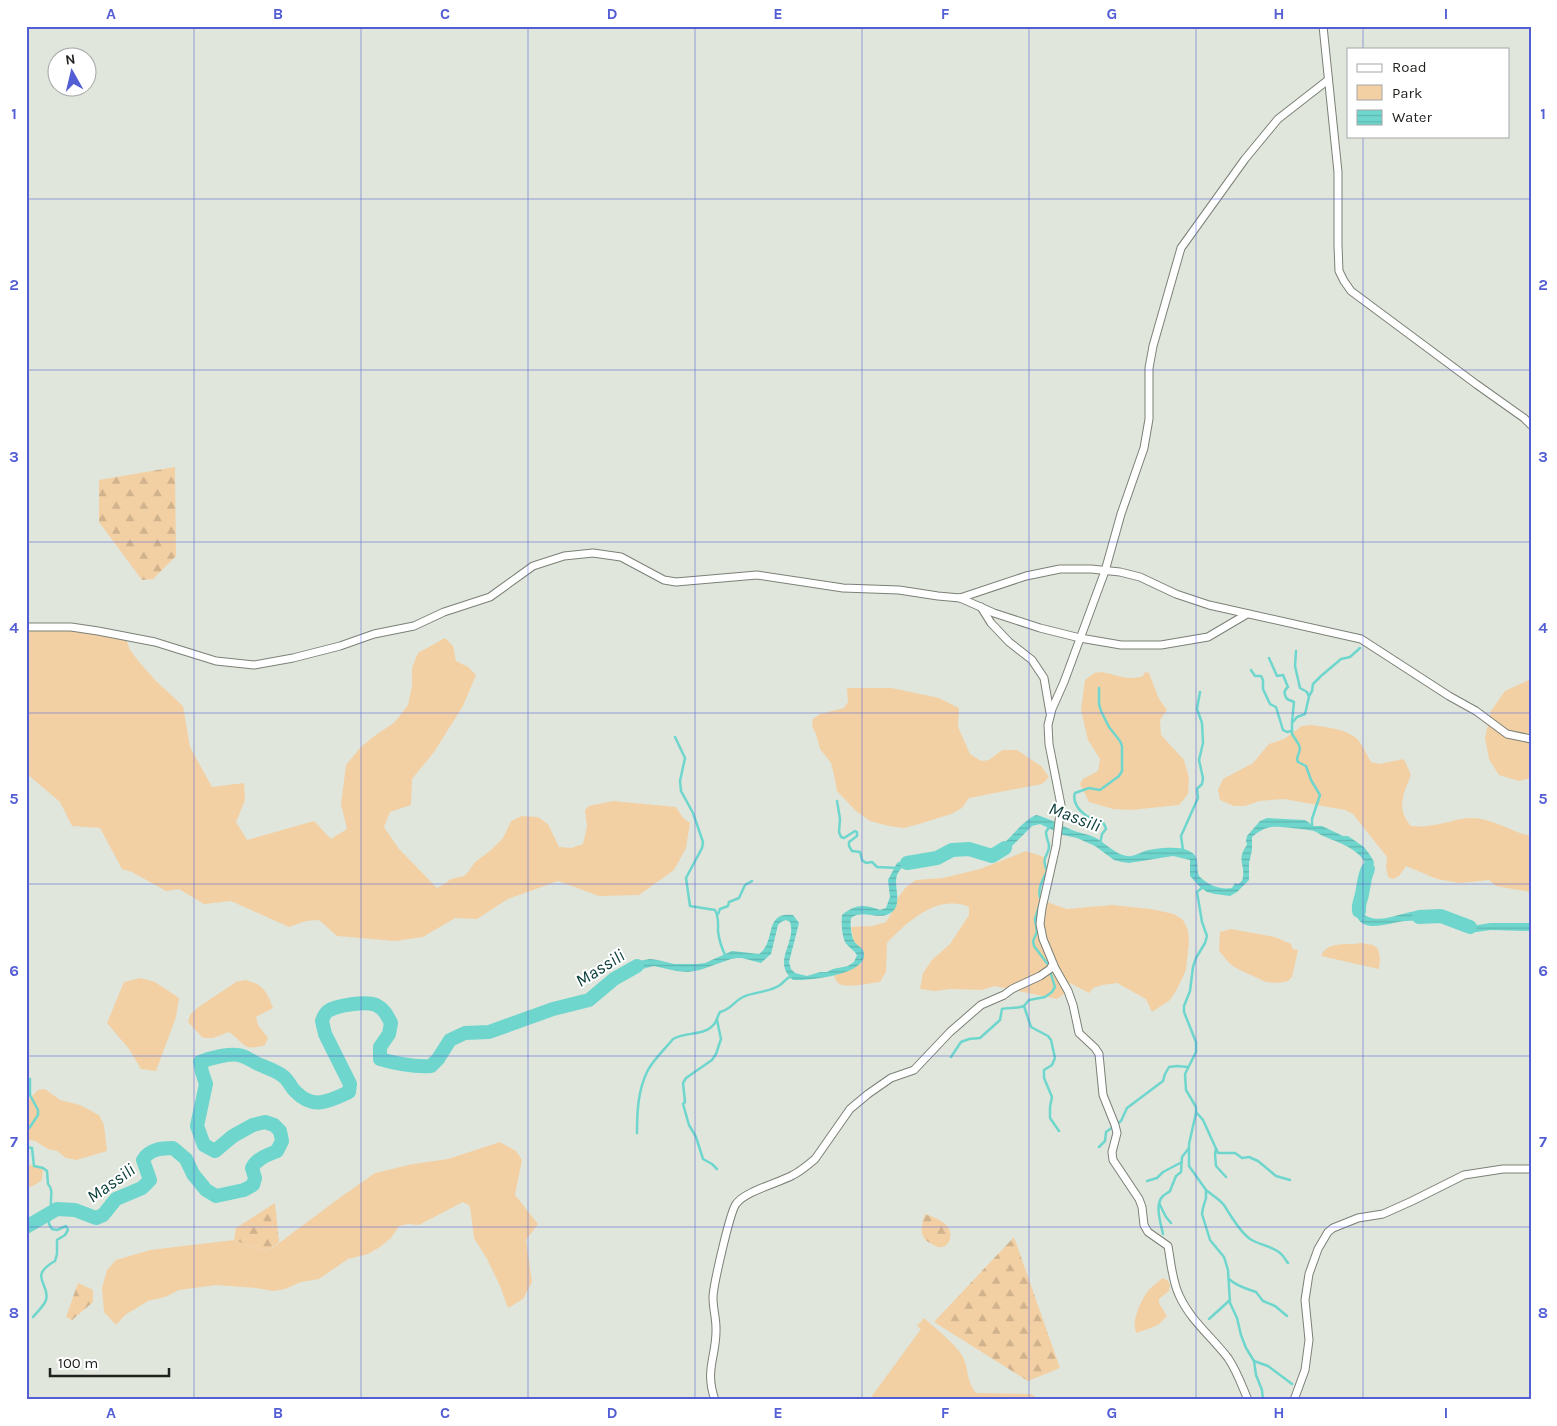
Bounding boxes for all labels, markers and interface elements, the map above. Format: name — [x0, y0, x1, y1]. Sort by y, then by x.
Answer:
text: A — [106, 4, 116, 23]
text: B — [273, 4, 283, 23]
text: C — [440, 4, 450, 23]
text: D — [607, 4, 618, 23]
text: E — [773, 4, 783, 23]
text: F — [941, 4, 950, 23]
text: G — [1107, 4, 1117, 23]
text: H — [1273, 4, 1285, 23]
text: I — [1444, 4, 1448, 23]
north arrow — [48, 48, 98, 98]
legend — [1347, 48, 1510, 138]
text: N — [64, 51, 76, 69]
text: Road — [1392, 58, 1427, 76]
text: Park — [1392, 84, 1422, 102]
text: 1 — [11, 104, 17, 123]
text: 1 — [1540, 104, 1546, 123]
text: Water — [1392, 108, 1433, 126]
text: 2 — [9, 275, 19, 294]
text: 2 — [1538, 275, 1548, 294]
text: 3 — [9, 447, 19, 466]
text: 3 — [1538, 447, 1548, 466]
text: 4 — [9, 618, 19, 637]
text: 4 — [1538, 618, 1548, 637]
text: 5 — [9, 789, 19, 808]
text: 5 — [1538, 789, 1548, 808]
water label: Massili — [1046, 797, 1104, 837]
water label: Massili — [571, 944, 629, 992]
text: 6 — [9, 961, 19, 980]
text: 6 — [1538, 961, 1548, 980]
text: 7 — [10, 1132, 18, 1151]
text: 7 — [1539, 1132, 1547, 1151]
water label: Massili — [83, 1158, 140, 1208]
text: 8 — [9, 1303, 19, 1322]
text: 8 — [1538, 1303, 1548, 1322]
scale bar — [50, 1346, 169, 1378]
text: 100 m — [58, 1354, 98, 1372]
text: A — [106, 1403, 116, 1422]
text: B — [273, 1403, 283, 1422]
text: C — [440, 1403, 450, 1422]
text: D — [607, 1403, 618, 1422]
text: E — [773, 1403, 783, 1422]
text: F — [941, 1403, 950, 1422]
text: G — [1107, 1403, 1117, 1422]
text: H — [1273, 1403, 1285, 1422]
text: I — [1444, 1403, 1448, 1422]

